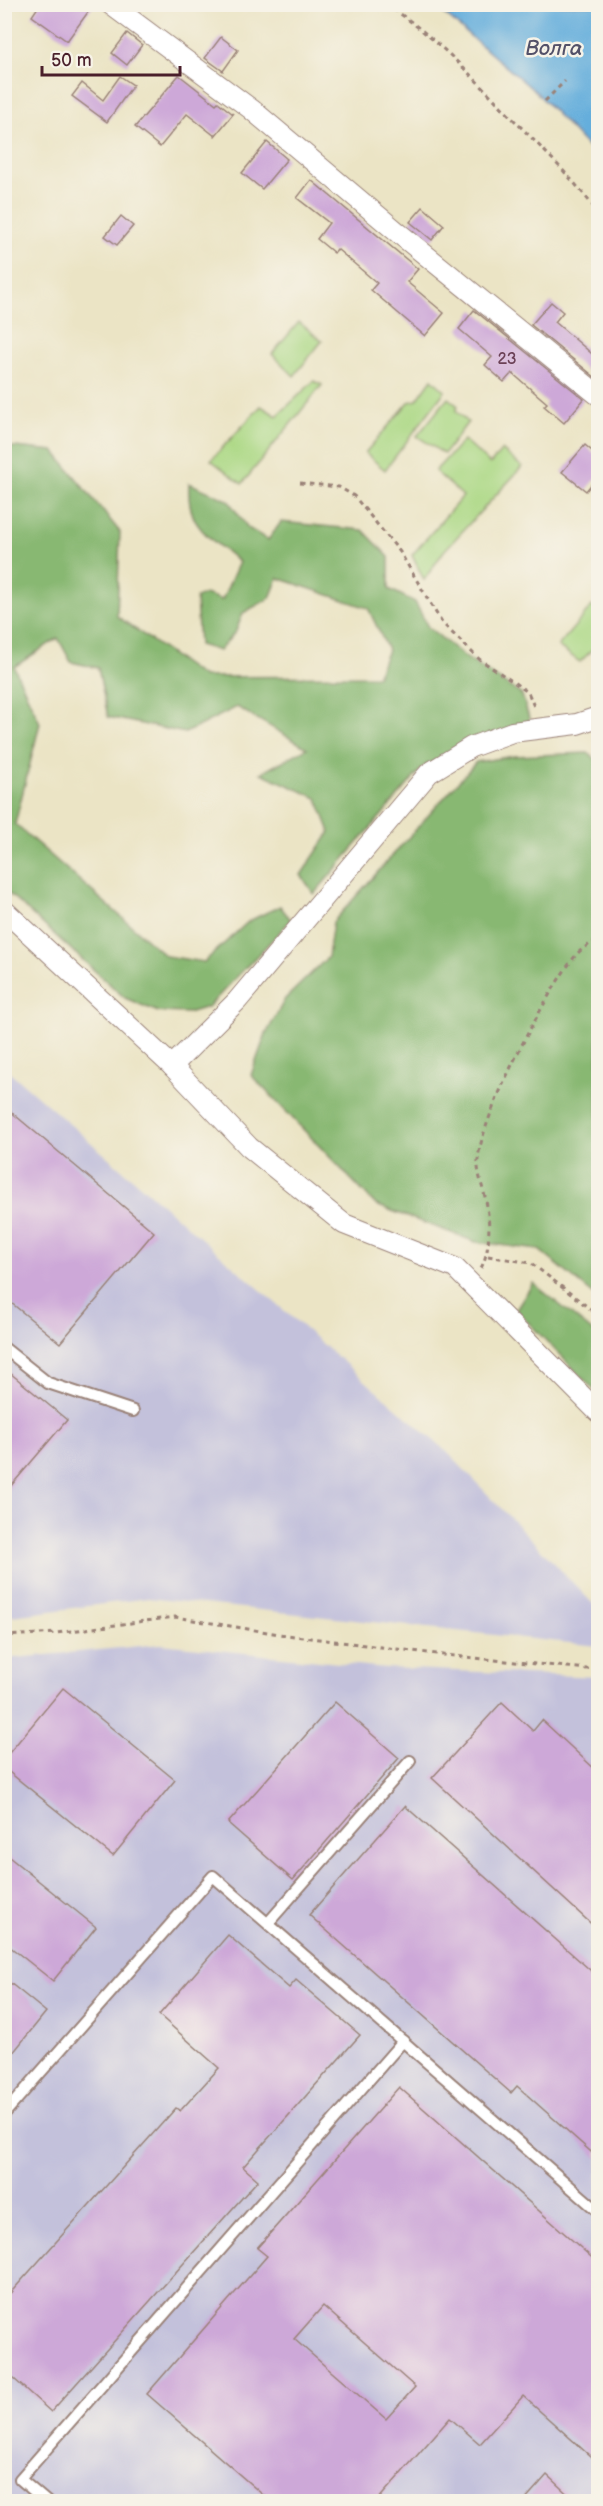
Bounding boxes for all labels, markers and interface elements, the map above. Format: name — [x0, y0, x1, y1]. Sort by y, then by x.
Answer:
water label: Волга — [526, 36, 582, 61]
scale bar — [42, 39, 180, 77]
text: 50 m — [51, 50, 92, 71]
house number: 23 — [498, 350, 517, 369]

